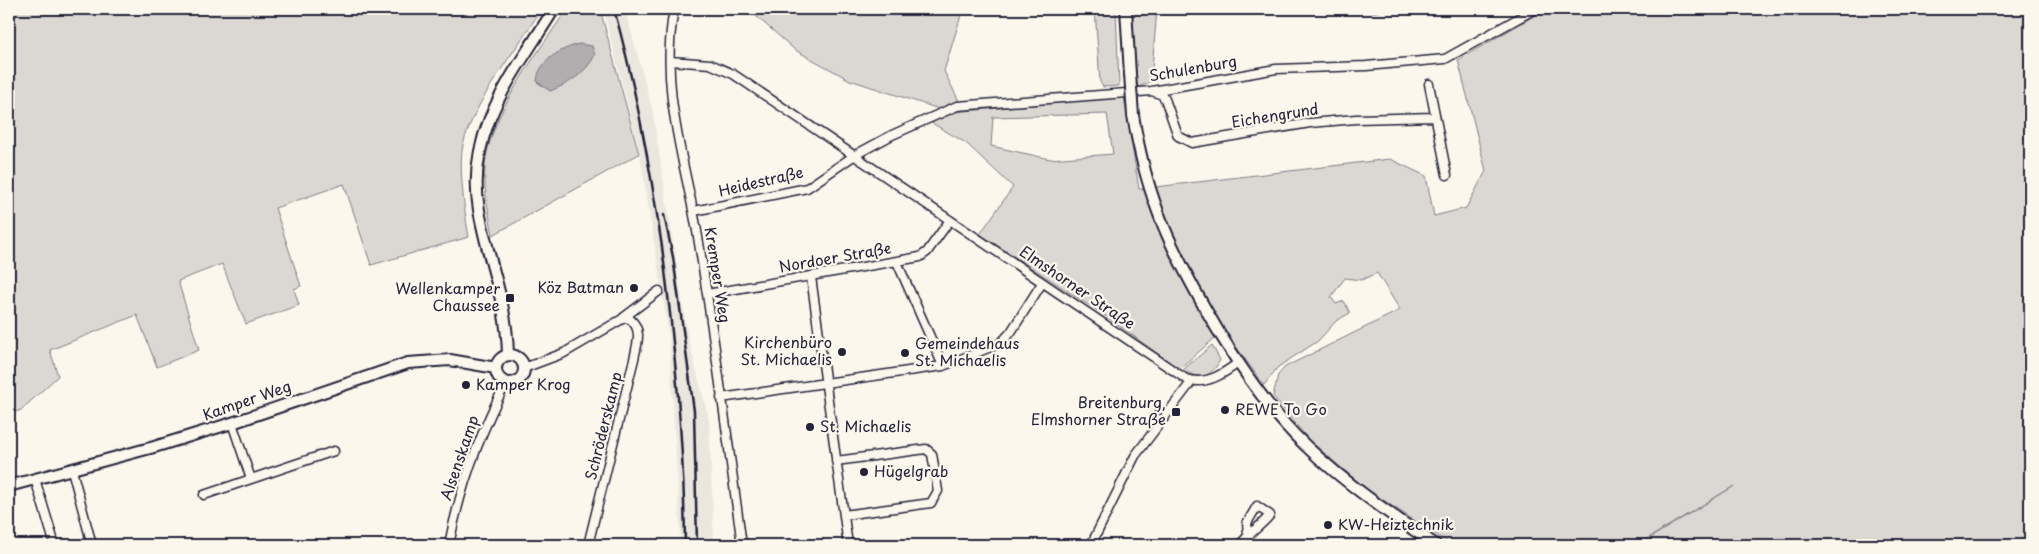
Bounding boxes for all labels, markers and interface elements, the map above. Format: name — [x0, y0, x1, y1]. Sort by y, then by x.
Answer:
street label: Schulenburg — [1147, 49, 1238, 87]
street label: Eichengrund — [1230, 96, 1320, 133]
street label: Heidestraße — [716, 160, 806, 201]
street label: Kremper Weg — [700, 225, 737, 324]
street label: Nordoer Straße — [777, 235, 893, 278]
street label: Elmshorner Straße — [1015, 239, 1140, 334]
place label: Köz Batman — [537, 275, 624, 298]
place label: Wellenkamper Chaussee — [396, 276, 500, 316]
marker: Köz Batman — [628, 282, 640, 294]
marker: Wellenkamper Chaussee — [504, 292, 516, 304]
place label: Kirchenbüro St. Michaelis — [741, 330, 832, 370]
place label: Gemeindehaus St. Michaelis — [915, 331, 1019, 371]
marker: Kirchenbüro St. Michaelis — [836, 346, 848, 358]
marker: Gemeindehaus St. Michaelis — [899, 347, 911, 359]
street label: Schröderskamp — [578, 369, 627, 482]
place label: Kamper Krog — [476, 372, 571, 395]
street label: Kamper Weg — [199, 374, 294, 425]
marker: Kamper Krog — [460, 379, 472, 391]
place label: Breitenburg, Elmshorner Straße — [1031, 390, 1166, 430]
place label: REWE To Go — [1235, 397, 1327, 420]
marker: REWE To Go — [1219, 404, 1231, 416]
marker: Breitenburg, Elmshorner Straße — [1170, 406, 1182, 418]
street label: Alsenskamp — [433, 412, 484, 503]
place label: St. Michaelis — [820, 414, 912, 437]
marker: St. Michaelis — [804, 421, 816, 433]
place label: Hügelgrab — [874, 459, 948, 482]
marker: Hügelgrab — [858, 466, 870, 478]
place label: KW-Heiztechnik — [1338, 512, 1454, 535]
marker: KW-Heiztechnik — [1322, 519, 1334, 531]

